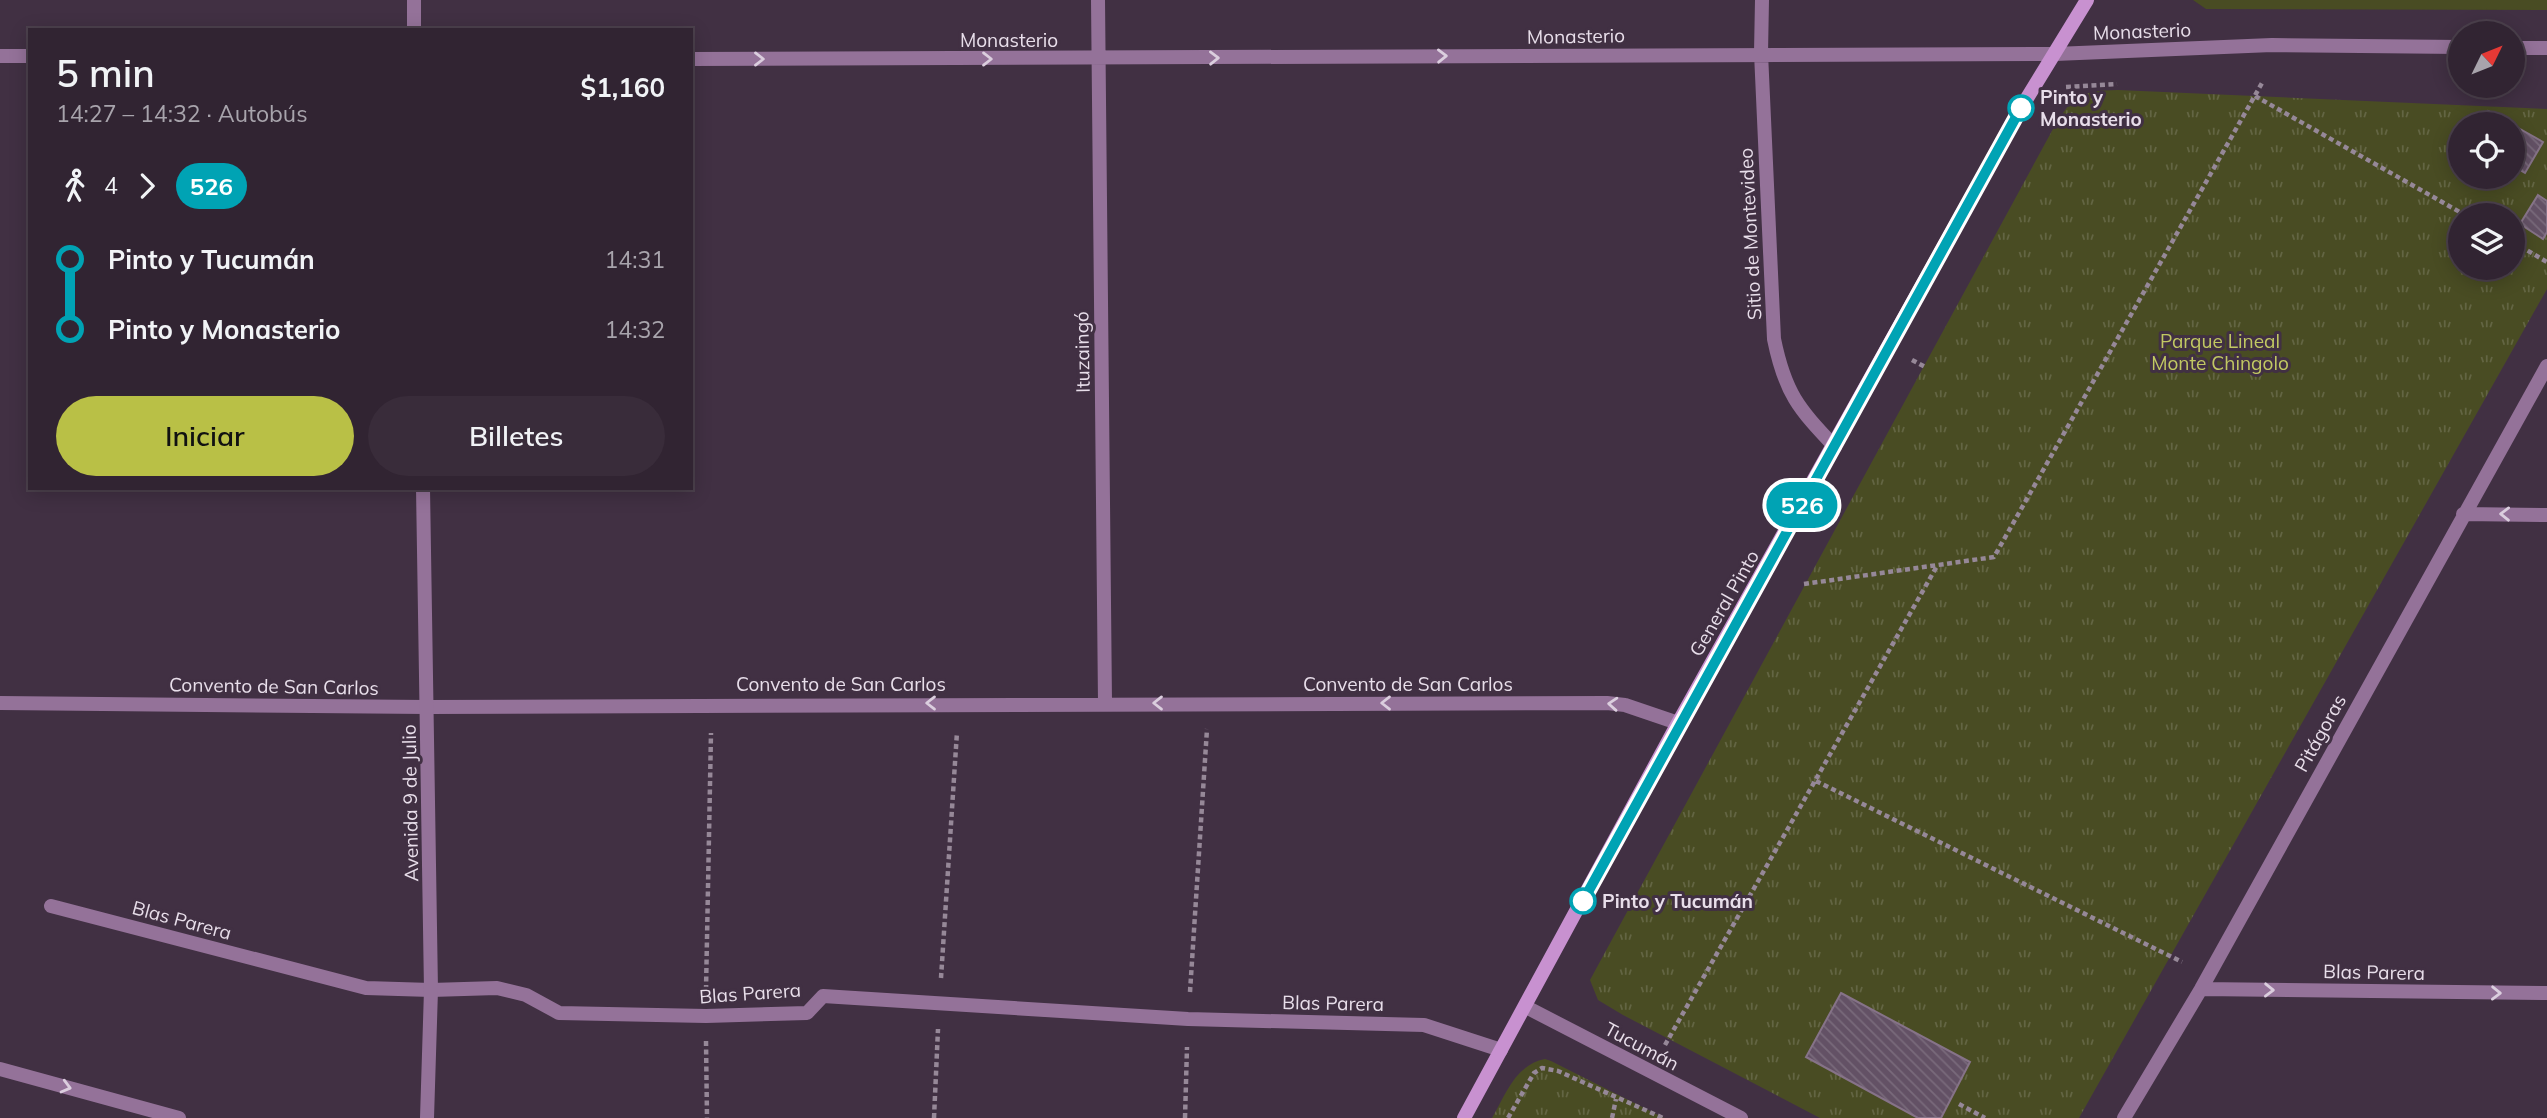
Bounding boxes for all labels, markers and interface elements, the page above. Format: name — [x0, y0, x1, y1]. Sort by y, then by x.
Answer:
street label: Monasterio — [2093, 17, 2191, 45]
north arrow — [2448, 21, 2525, 98]
map controls — [2448, 21, 2525, 280]
street label: Monasterio — [1527, 23, 1625, 49]
street label: Monasterio — [960, 28, 1058, 52]
one-way arrow — [1437, 48, 1448, 64]
text: 5 min — [56, 49, 155, 97]
one-way arrow — [1210, 50, 1220, 66]
one-way arrow — [755, 51, 765, 67]
one-way arrow — [982, 51, 993, 67]
text: $1,160 — [581, 71, 665, 104]
place label: Pinto y Monasterio — [2040, 85, 2142, 131]
marker: Pinto y Monasterio — [2008, 95, 2034, 121]
text: 14:27 – 14:32 · Autobús — [56, 99, 308, 128]
button: locate — [2448, 112, 2525, 189]
street label: Sitio de Montevideo — [1734, 147, 1766, 321]
icon: walk — [56, 167, 94, 205]
icon: forward — [128, 167, 166, 205]
text: 4 — [104, 171, 118, 200]
text: 526 — [190, 171, 233, 201]
button: layers — [2448, 203, 2525, 280]
text: Pinto y Tucumán — [108, 243, 315, 276]
text: 14:31 — [605, 245, 665, 274]
street label: Ituzaingó — [1069, 311, 1095, 393]
text: Pinto y Monasterio — [108, 313, 340, 346]
text: 14:32 — [605, 315, 665, 344]
park label: Parque Lineal Monte Chingolo — [2151, 329, 2289, 375]
button: Iniciar — [56, 396, 354, 476]
button: Billetes — [368, 396, 665, 476]
line badge: 526 — [1762, 482, 1842, 528]
text: 526 — [1780, 490, 1824, 520]
one-way arrow — [2499, 507, 2510, 522]
street label: General Pinto — [1684, 546, 1764, 660]
street label: Convento de San Carlos — [169, 672, 379, 700]
street label: Convento de San Carlos — [736, 672, 946, 696]
street label: Convento de San Carlos — [1303, 672, 1513, 696]
street label: Pitágoras — [2289, 690, 2351, 776]
one-way arrow — [925, 695, 936, 711]
one-way arrow — [1153, 695, 1163, 711]
one-way arrow — [1380, 695, 1391, 711]
one-way arrow — [1608, 697, 1619, 712]
street label: Avenida 9 de Julio — [397, 724, 423, 882]
marker: Pinto y Tucumán — [1570, 888, 1596, 914]
place label: Pinto y Tucumán — [1602, 889, 1753, 913]
street label: Blas Parera — [130, 895, 234, 945]
street label: Blas Parera — [2323, 959, 2425, 985]
street label: Blas Parera — [698, 977, 802, 1009]
one-way arrow — [2264, 982, 2275, 998]
one-way arrow — [2492, 985, 2502, 1001]
street label: Blas Parera — [1282, 990, 1384, 1016]
street label: Tucumán — [1601, 1016, 1683, 1076]
one-way arrow — [60, 1079, 72, 1093]

